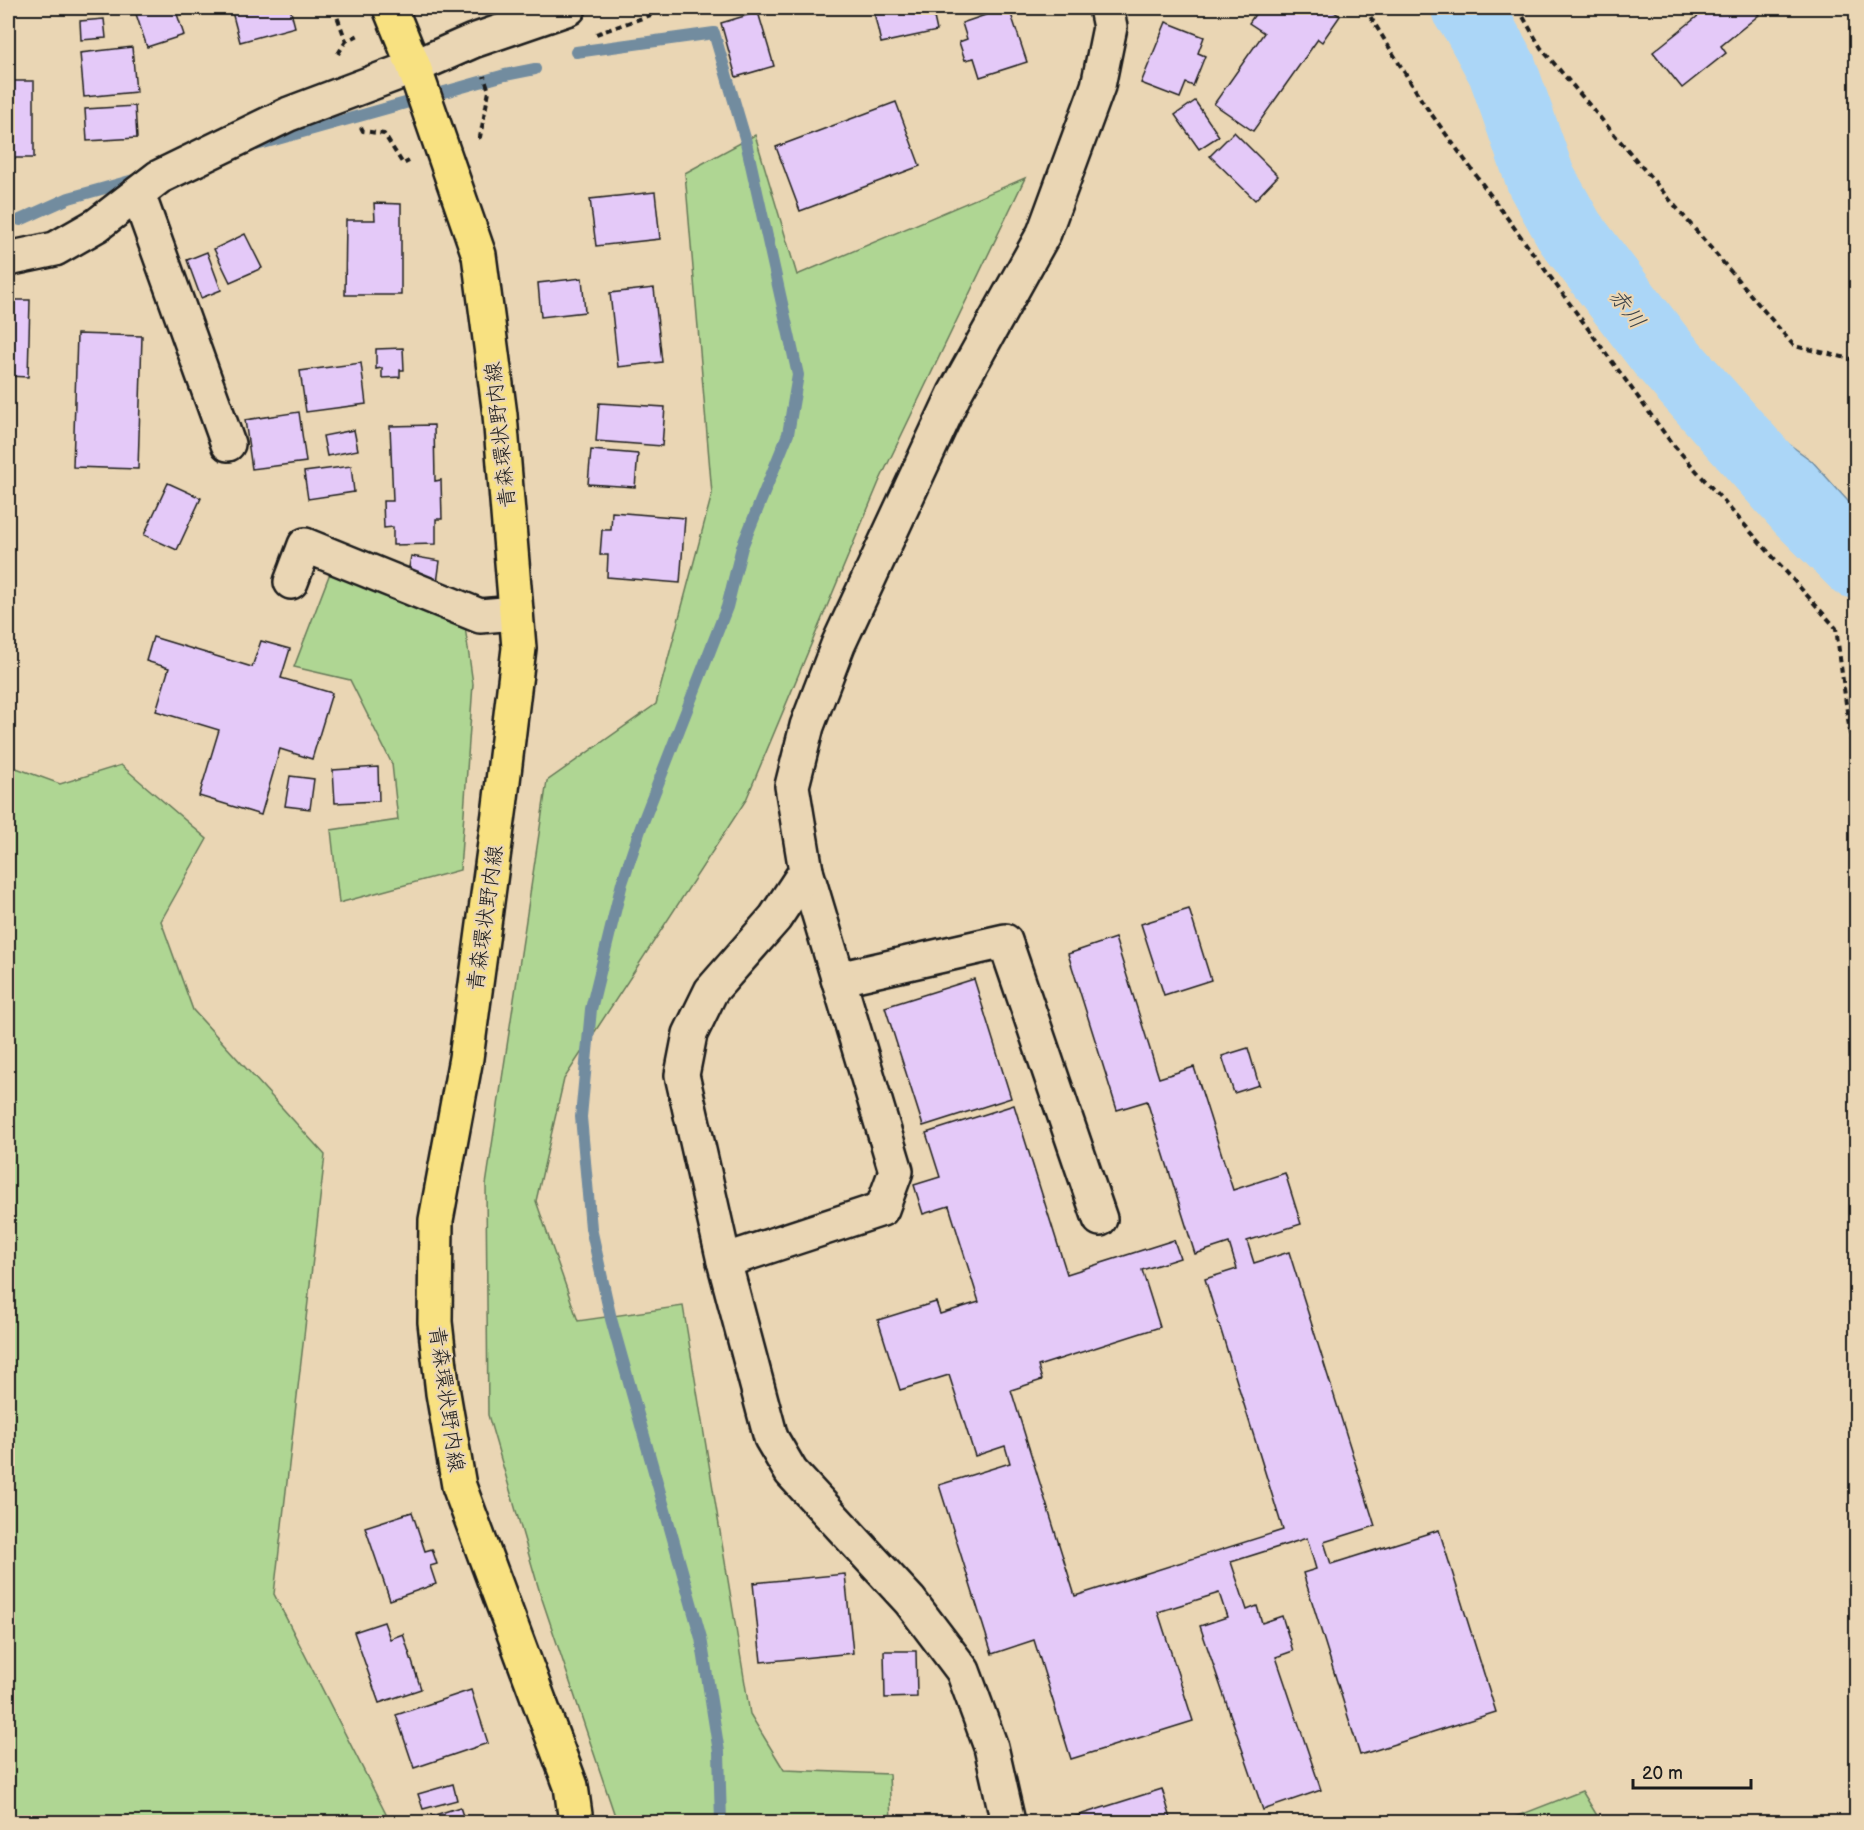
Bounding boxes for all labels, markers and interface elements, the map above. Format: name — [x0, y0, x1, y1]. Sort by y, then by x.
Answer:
water label: 赤川 — [1603, 283, 1651, 335]
street label: 青森環状野内線 — [480, 361, 521, 509]
street label: 青森環状野内線 — [463, 844, 508, 993]
street label: 青森環状野内線 — [424, 1325, 469, 1474]
scale bar — [1633, 1752, 1752, 1790]
text: 20 m — [1642, 1763, 1683, 1784]

